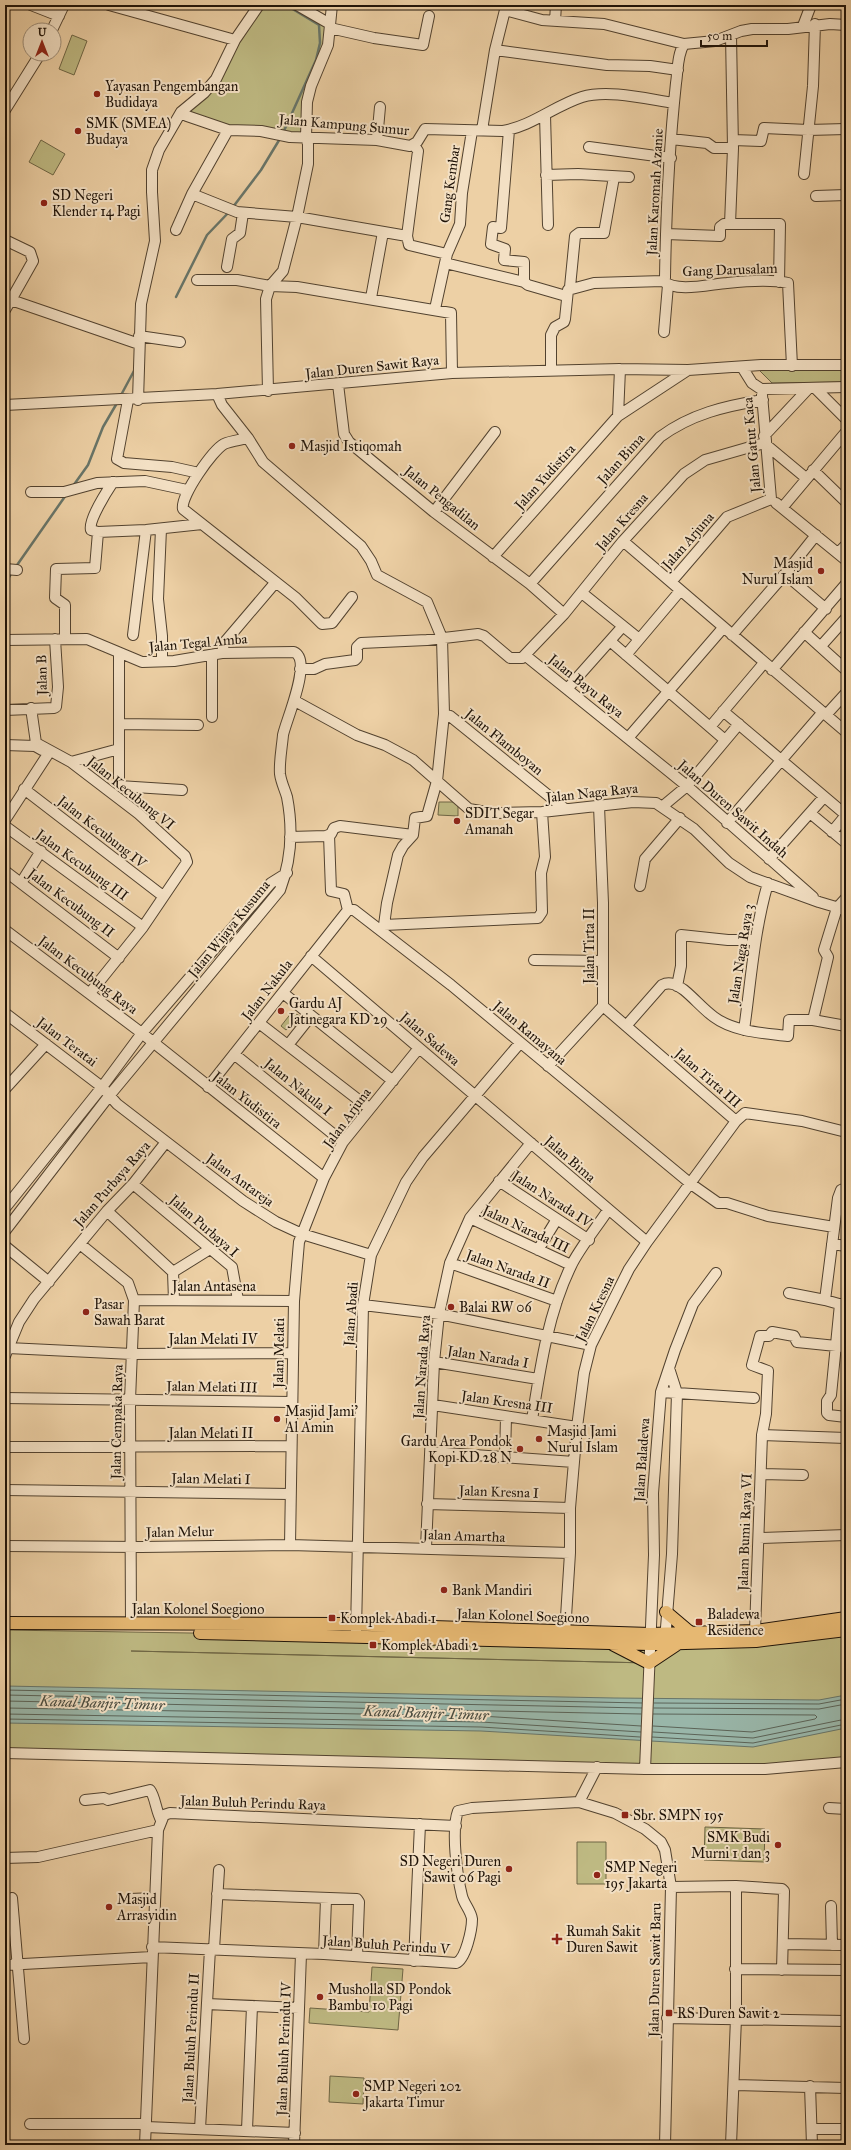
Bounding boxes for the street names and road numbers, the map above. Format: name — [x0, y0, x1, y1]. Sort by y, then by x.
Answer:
street label: Jalan Kampung Sumur — [276, 111, 411, 140]
street label: Jalan Karomah Azanie — [643, 128, 668, 258]
street label: Gang Kembar — [436, 143, 464, 224]
street label: Gang Darusalam — [682, 260, 778, 280]
street label: Jalan Duren Sawit Raya — [302, 352, 440, 384]
street label: Jalan Gatut Kaca — [739, 396, 766, 495]
street label: Jalan Bima — [593, 430, 649, 490]
street label: Jalan Yudistira — [510, 440, 580, 516]
street label: Jalan Pengadilan — [398, 461, 484, 535]
street label: Jalan Kresna — [591, 490, 653, 557]
street label: Jalan Arjuna — [657, 509, 718, 575]
street label: Jalan Tegal Amba — [146, 630, 248, 657]
street label: Jalan Bayu Raya — [543, 649, 627, 722]
street label: Jalan B — [33, 654, 52, 698]
street label: Jalan Flamboyan — [459, 704, 547, 780]
street label: Jalan Kecubung VI — [82, 751, 178, 834]
street label: Jalan Duren Sawit Indah — [672, 755, 792, 862]
street label: Jalan Naga Raya — [543, 780, 639, 807]
street label: Jalan Kecubung IV — [52, 791, 151, 873]
street label: Jalan Kecubung III — [33, 826, 131, 904]
street label: Jalan Kecubung II — [24, 865, 118, 941]
street label: Jalan Wijaya Kusuma — [183, 877, 274, 983]
street label: Jalan Naga Raya 3 — [724, 903, 758, 1007]
street label: Jalan Tirta II — [581, 908, 599, 986]
street label: Jalan Kecubung Raya — [33, 931, 141, 1019]
street label: Jalan Nakula — [237, 956, 297, 1026]
street label: Jalan Ramayana — [488, 996, 570, 1069]
street label: Jalan Sadewa — [395, 1007, 463, 1070]
street label: Jalan Teratai — [31, 1012, 101, 1071]
street label: Jalan Tirta III — [669, 1043, 745, 1112]
street label: Jalan Nakula I — [259, 1053, 335, 1120]
street label: Jalan Yudistira — [207, 1067, 285, 1133]
street label: Jalan Arjuna — [318, 1084, 375, 1154]
street label: Jalan Bima — [539, 1131, 599, 1187]
street label: Jalan Purbaya Raya — [69, 1138, 155, 1233]
street label: Jalan Antareja — [201, 1149, 277, 1211]
street label: Jalan Narada IV — [507, 1166, 596, 1233]
street label: Jalan Purbaya I — [164, 1190, 242, 1261]
street label: Jalan Narada III — [478, 1201, 572, 1257]
street label: Jalan Narada II — [461, 1245, 552, 1293]
street label: Jalan Kresna — [571, 1273, 619, 1347]
street label: Jalan Antasena — [170, 1278, 256, 1296]
street label: Jalan Abadi — [340, 1281, 363, 1349]
street label: Jalan Narada Raya — [410, 1314, 435, 1422]
street label: Jalan Melati — [270, 1318, 289, 1390]
street label: Jalan Melati IV — [167, 1331, 259, 1349]
street label: Jalan Narada I — [444, 1342, 530, 1373]
street label: Jalan Cempaka Raya — [107, 1364, 128, 1482]
street label: Jalan Melati III — [164, 1378, 258, 1397]
street label: Jalan Kresna III — [458, 1387, 554, 1418]
street label: Jalan Baladewa — [630, 1417, 654, 1505]
street label: Jalan Melati II — [166, 1425, 254, 1443]
street label: Jalan Melati I — [169, 1470, 251, 1489]
street label: Jalam Bumi Raya VI — [734, 1473, 757, 1593]
street label: Jalan Kresna I — [457, 1482, 539, 1503]
street label: Jalan Melur — [144, 1523, 215, 1542]
street label: Jalan Amartha — [420, 1526, 506, 1547]
street label: Jalan Kolonel Soegiono — [130, 1601, 264, 1619]
street label: Jalan Kolonel Soegiono — [454, 1605, 590, 1628]
street label: Jalan Buluh Perindu Raya — [178, 1792, 326, 1815]
street label: Jalan Duren Sawit Baru — [645, 1902, 666, 2039]
street label: Jalan Buluh Perindu V — [320, 1932, 452, 1959]
street label: Jalan Buluh Perindu II — [179, 1973, 204, 2105]
street label: Jalan Buluh Perindu IV — [273, 1981, 296, 2118]

